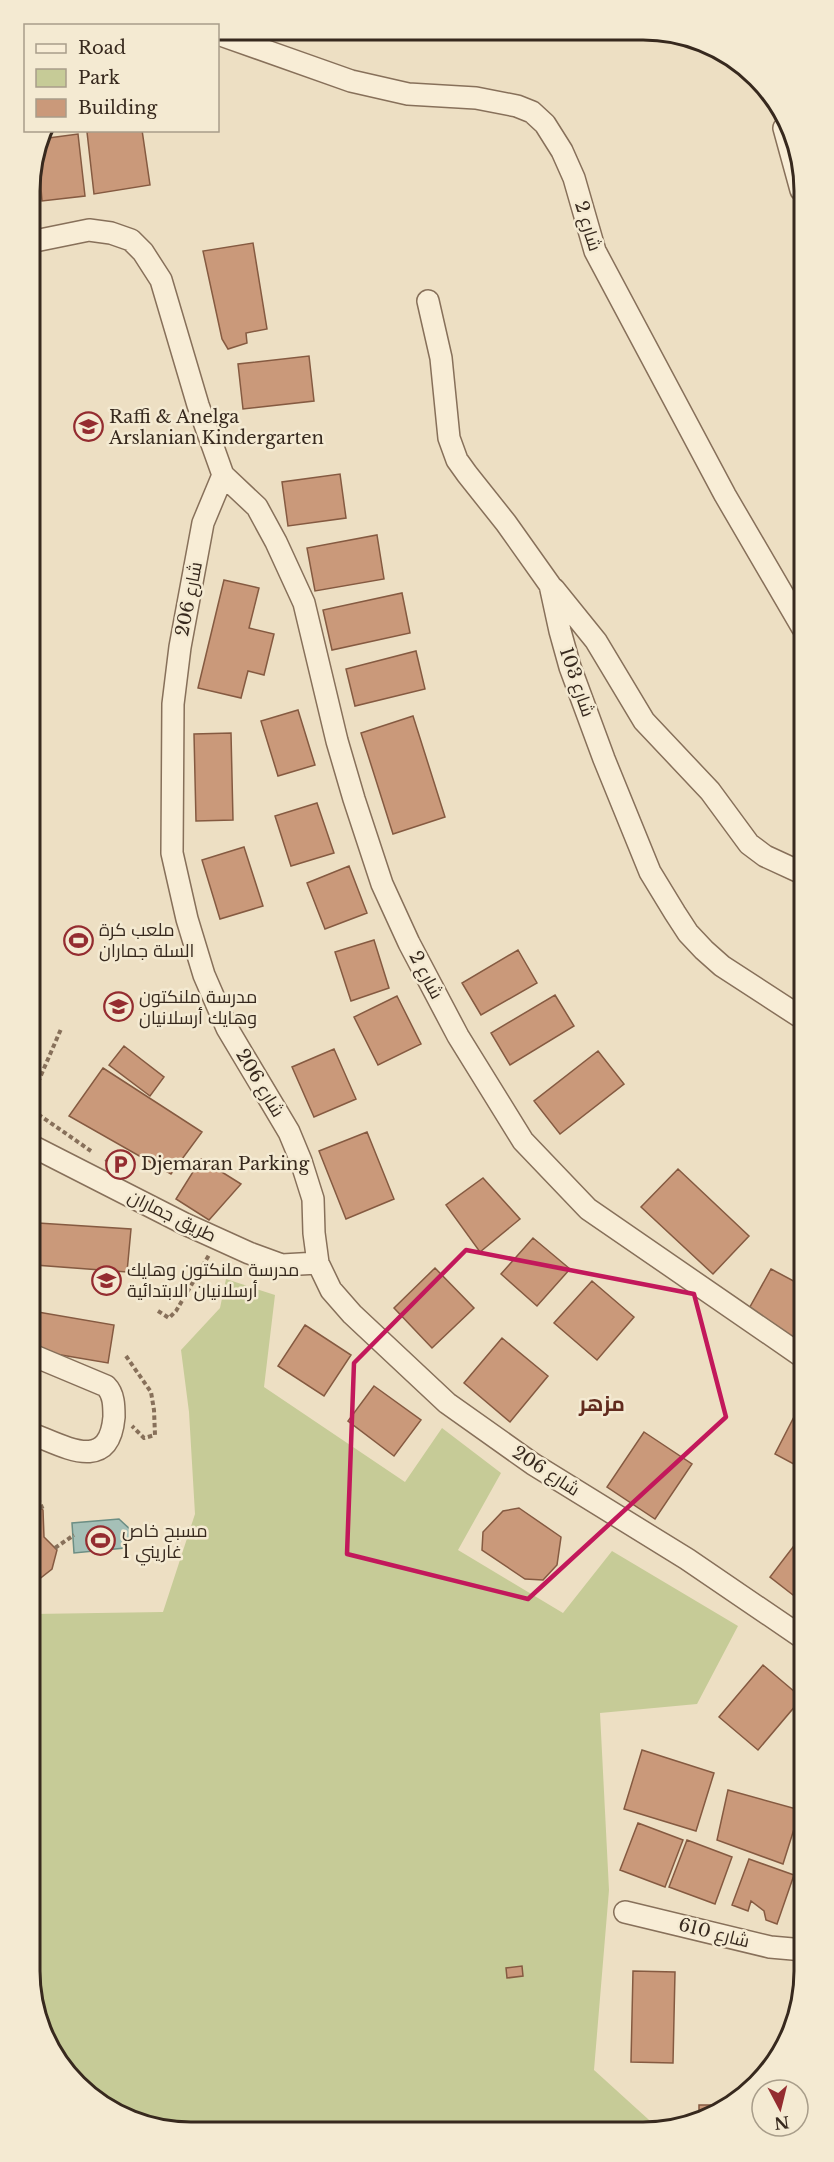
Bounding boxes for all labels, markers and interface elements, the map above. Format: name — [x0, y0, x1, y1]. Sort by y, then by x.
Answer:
legend — [24, 24, 219, 132]
text: Road — [78, 37, 126, 59]
text: Park — [78, 67, 120, 89]
text: Building — [78, 97, 157, 119]
street label: شارع 2 — [569, 198, 606, 254]
place label: Raffi & Anelga Arslanian Kindergarten — [108, 406, 324, 449]
school or university icon: Raffi & Anelga Arslanian Kindergarten — [72, 411, 104, 443]
street label: شارع 206 — [171, 560, 208, 638]
street label: شارع 103 — [554, 644, 599, 720]
place label: ملعب كرة السلة جماران — [99, 919, 194, 962]
sports icon: ملعب كرة السلة جماران — [62, 924, 94, 956]
street label: شارع 2 — [403, 947, 448, 1003]
place label: مدرسة ملنكتون وهايك أرسلانيان — [139, 986, 257, 1029]
school or university icon: مدرسة ملنكتون وهايك أرسلانيان — [102, 991, 134, 1023]
street label: شارع 206 — [230, 1045, 289, 1122]
parking icon: Djemaran Parking — [104, 1148, 136, 1180]
place label: Djemaran Parking — [141, 1153, 309, 1175]
street label: طريق جماران — [124, 1185, 220, 1248]
place label: مدرسة ملنكتون وهايك أرسلانيان الابتدائية — [127, 1259, 299, 1302]
school or university icon: مدرسة ملنكتون وهايك أرسلانيان الابتدائية — [90, 1264, 122, 1296]
district label: مزهر — [578, 1391, 625, 1417]
street label: شارع 206 — [508, 1441, 584, 1502]
place label: مسبح خاص غاريني 1 — [122, 1520, 208, 1566]
sports icon: مسبح خاص غاريني 1 — [85, 1525, 117, 1557]
street label: شارع 610 — [676, 1914, 752, 1953]
north arrow — [750, 2078, 810, 2138]
text: N — [773, 2112, 791, 2134]

